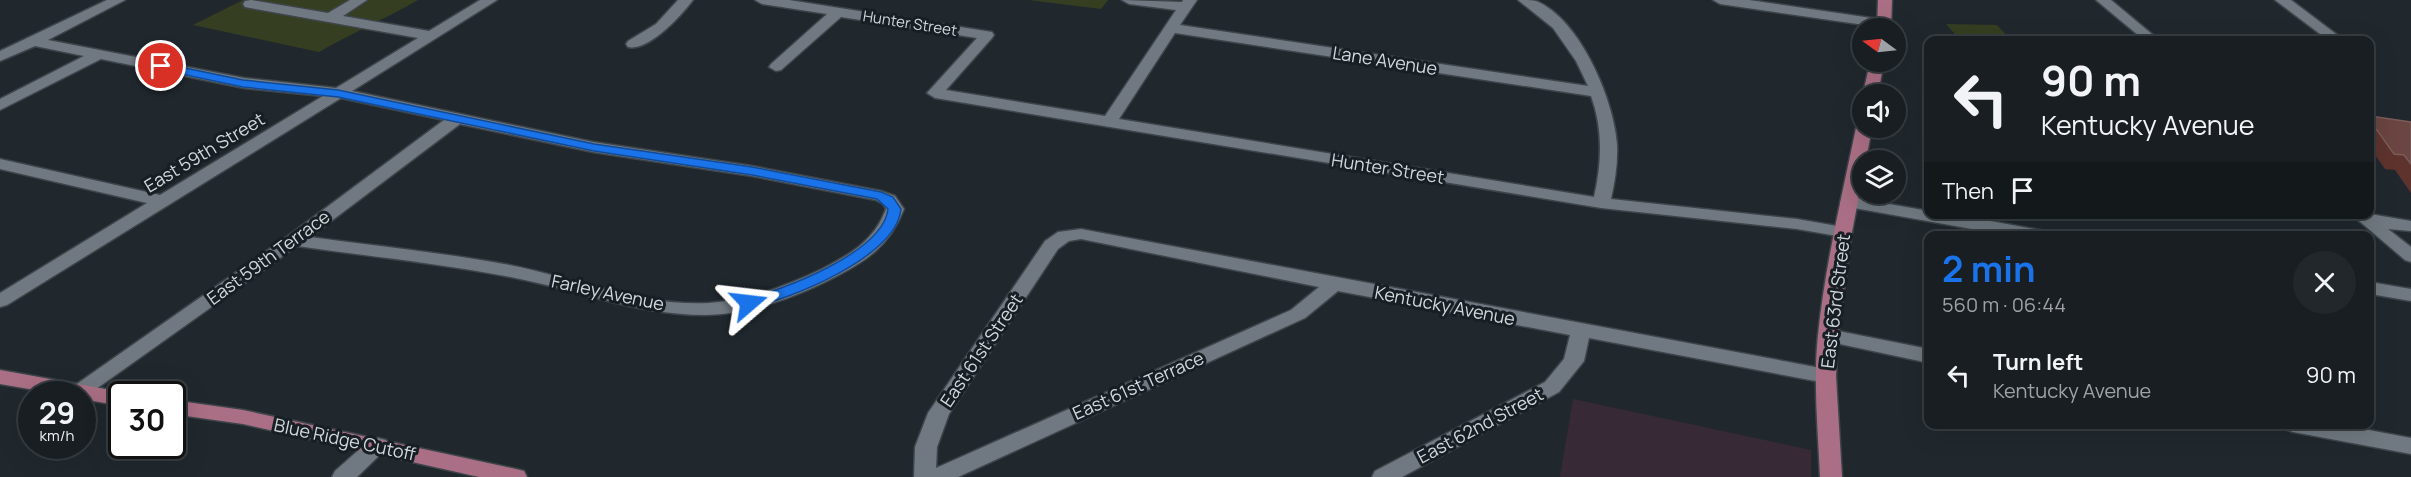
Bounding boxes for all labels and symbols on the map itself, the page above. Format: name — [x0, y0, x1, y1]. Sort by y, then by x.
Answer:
street label: Hunter Street — [861, 5, 959, 41]
north arrow — [1852, 18, 1906, 72]
pin — [135, 40, 186, 91]
street label: Lane Avenue — [1331, 40, 1439, 80]
street label: East 59th Street — [139, 107, 269, 197]
street label: Hunter Street — [1330, 147, 1446, 189]
street label: East 59th Terrace — [202, 204, 334, 310]
street label: East 63rd Street — [1815, 232, 1855, 370]
street label: Farley Avenue — [550, 268, 666, 316]
position arrow — [717, 271, 781, 335]
street label: Kentucky Avenue — [1373, 280, 1517, 330]
street label: East 61st Street — [934, 289, 1028, 411]
street label: East 61st Terrace — [1069, 345, 1207, 425]
speed limit sign: 30 — [108, 381, 186, 459]
street label: East 62nd Street — [1413, 382, 1547, 468]
street label: Blue Ridge Cutoff — [272, 412, 418, 466]

